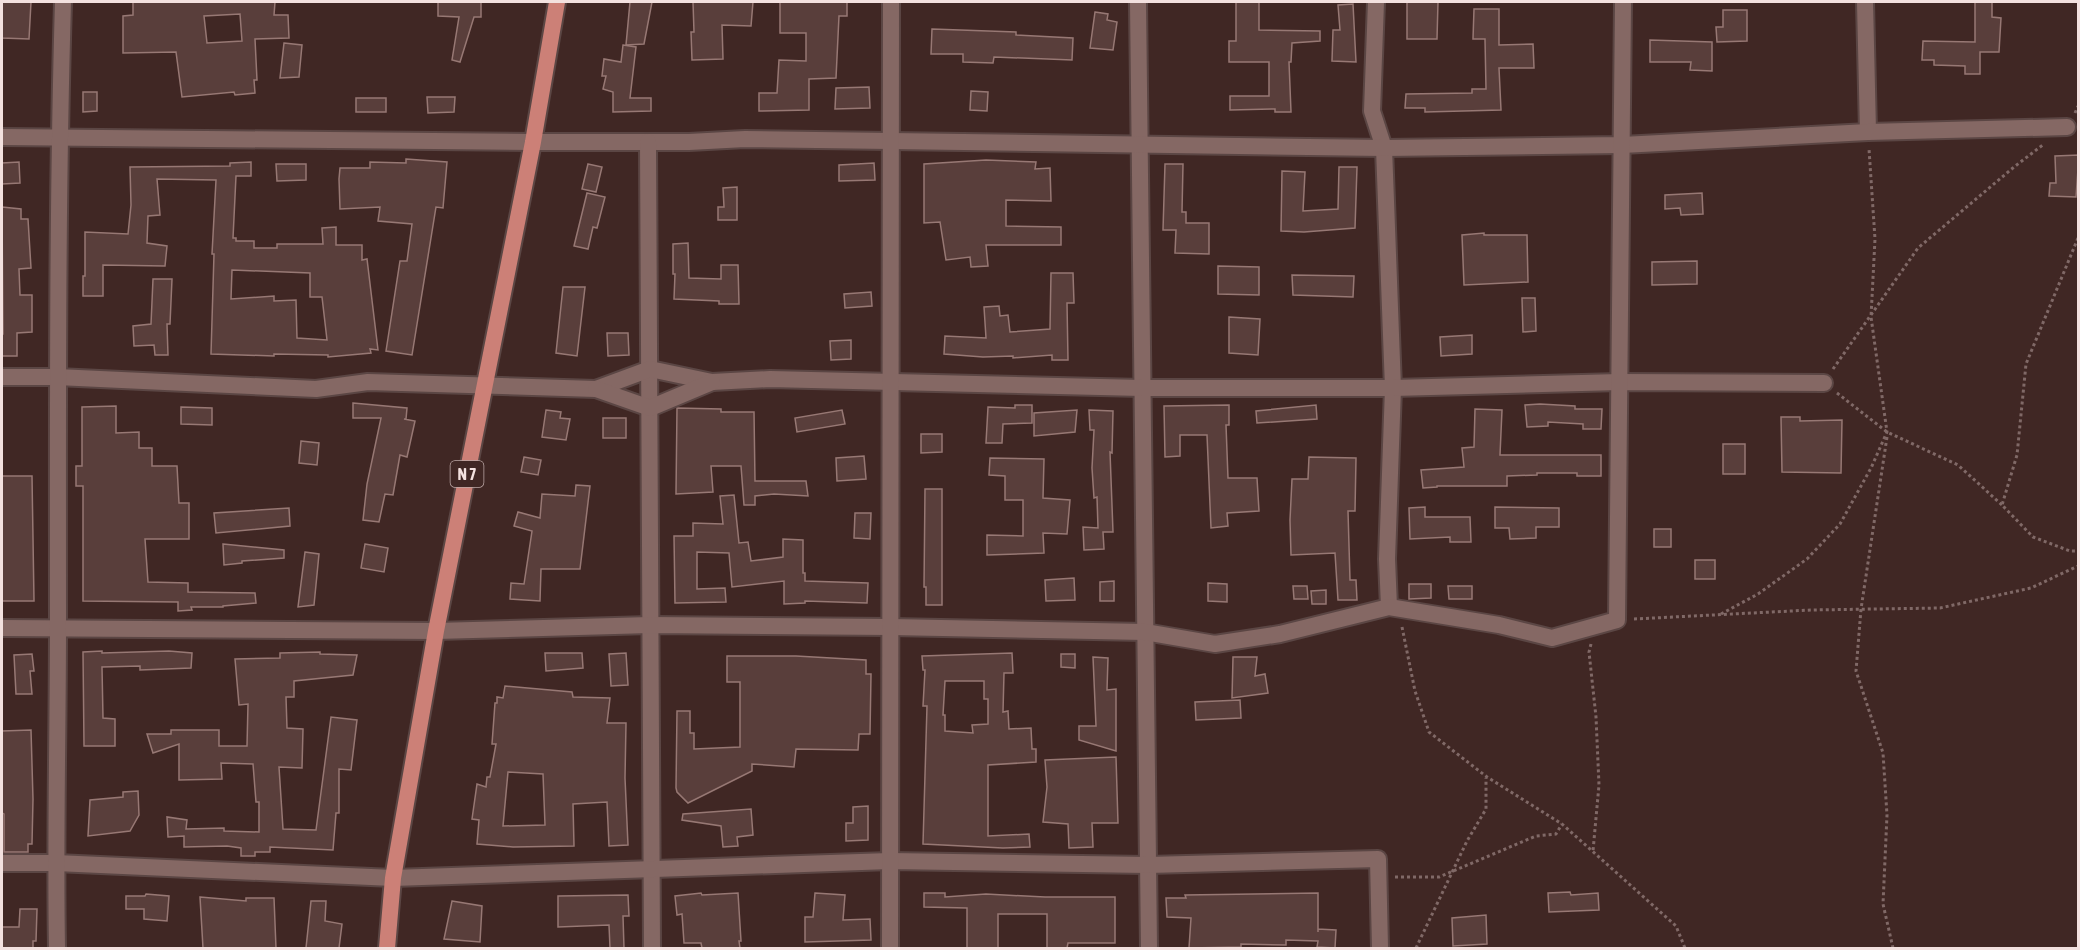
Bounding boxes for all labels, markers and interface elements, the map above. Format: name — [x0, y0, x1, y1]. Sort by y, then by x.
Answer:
road number: N 7 — [450, 461, 484, 487]

